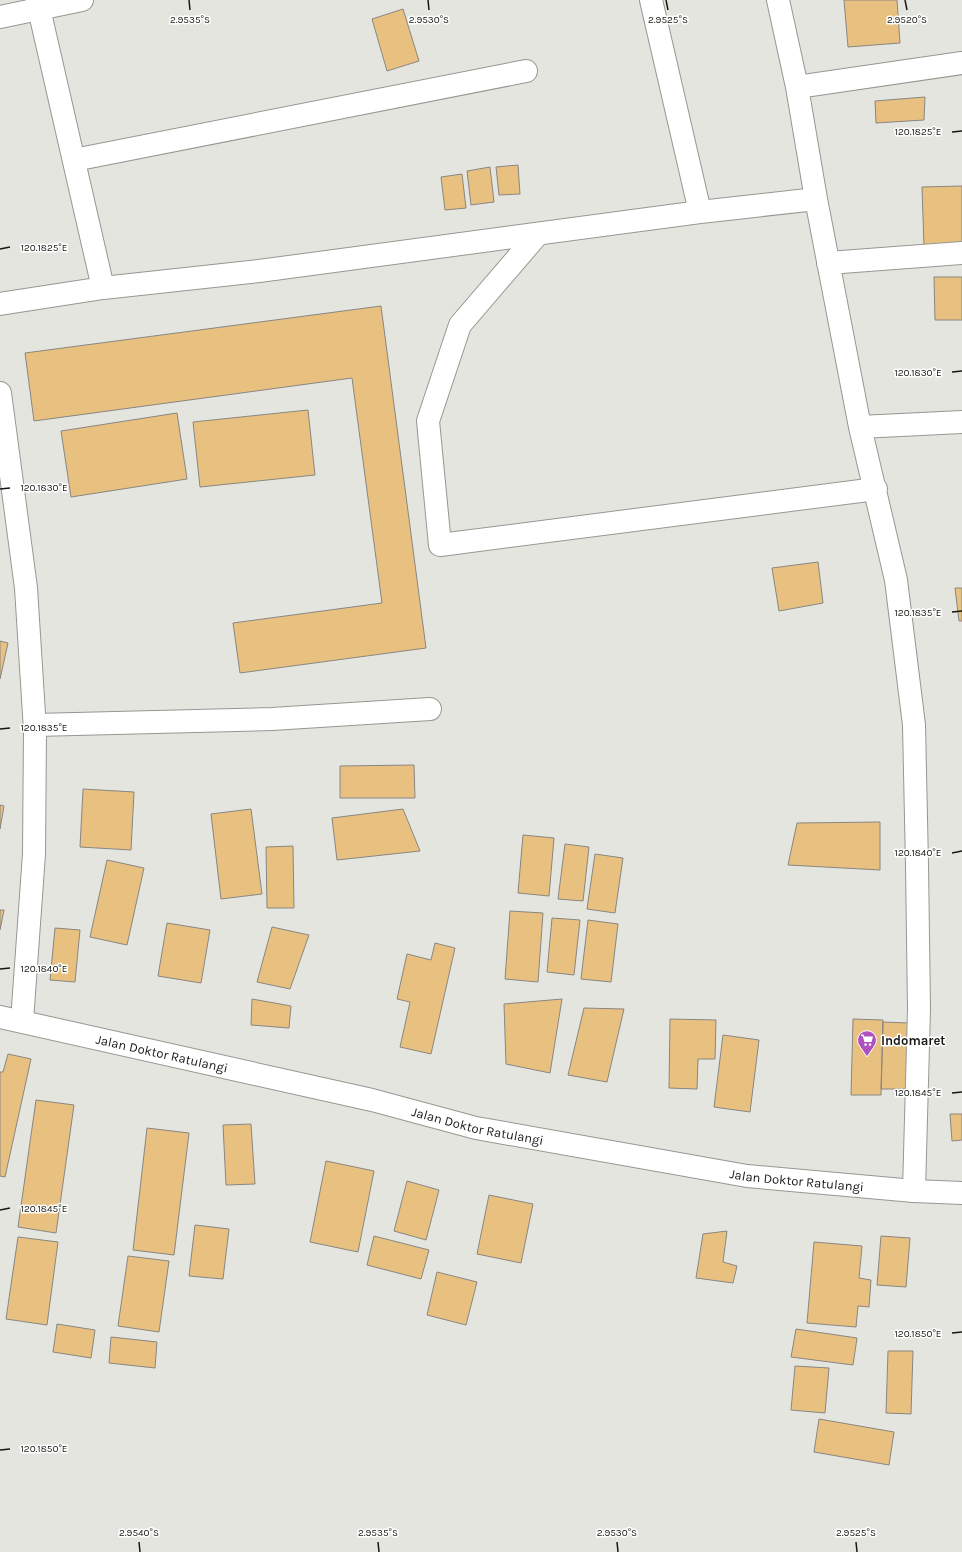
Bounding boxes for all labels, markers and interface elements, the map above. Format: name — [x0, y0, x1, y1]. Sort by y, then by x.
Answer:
text: 2.9535°S — [170, 14, 210, 26]
text: 2.9530°S — [409, 14, 449, 26]
text: 2.9525°S — [648, 14, 688, 26]
text: 2.9520°S — [887, 14, 927, 26]
text: 120.1825°E — [895, 126, 941, 138]
text: 120.1825°E — [21, 242, 67, 254]
text: 120.1830°E — [894, 367, 942, 379]
text: 120.1830°E — [20, 482, 68, 494]
text: 120.1835°E — [895, 607, 941, 619]
text: 120.1835°E — [21, 722, 67, 734]
text: 120.1840°E — [895, 847, 941, 859]
text: 120.1840°E — [21, 963, 67, 975]
supermarket icon: Indomaret — [856, 1029, 878, 1057]
street label: Jalan Doktor Ratulangi — [95, 1031, 229, 1075]
place label: Indomaret — [881, 1033, 945, 1048]
text: 120.1845°E — [895, 1087, 941, 1099]
street label: Jalan Doktor Ratulangi — [410, 1104, 545, 1147]
street label: Jalan Doktor Ratulangi — [728, 1166, 865, 1194]
text: 120.1845°E — [21, 1203, 67, 1215]
text: 120.1850°E — [895, 1328, 941, 1340]
text: 120.1850°E — [21, 1443, 67, 1455]
text: 2.9540°S — [119, 1527, 159, 1539]
text: 2.9535°S — [358, 1527, 398, 1539]
text: 2.9530°S — [597, 1527, 637, 1539]
text: 2.9525°S — [836, 1527, 876, 1539]

